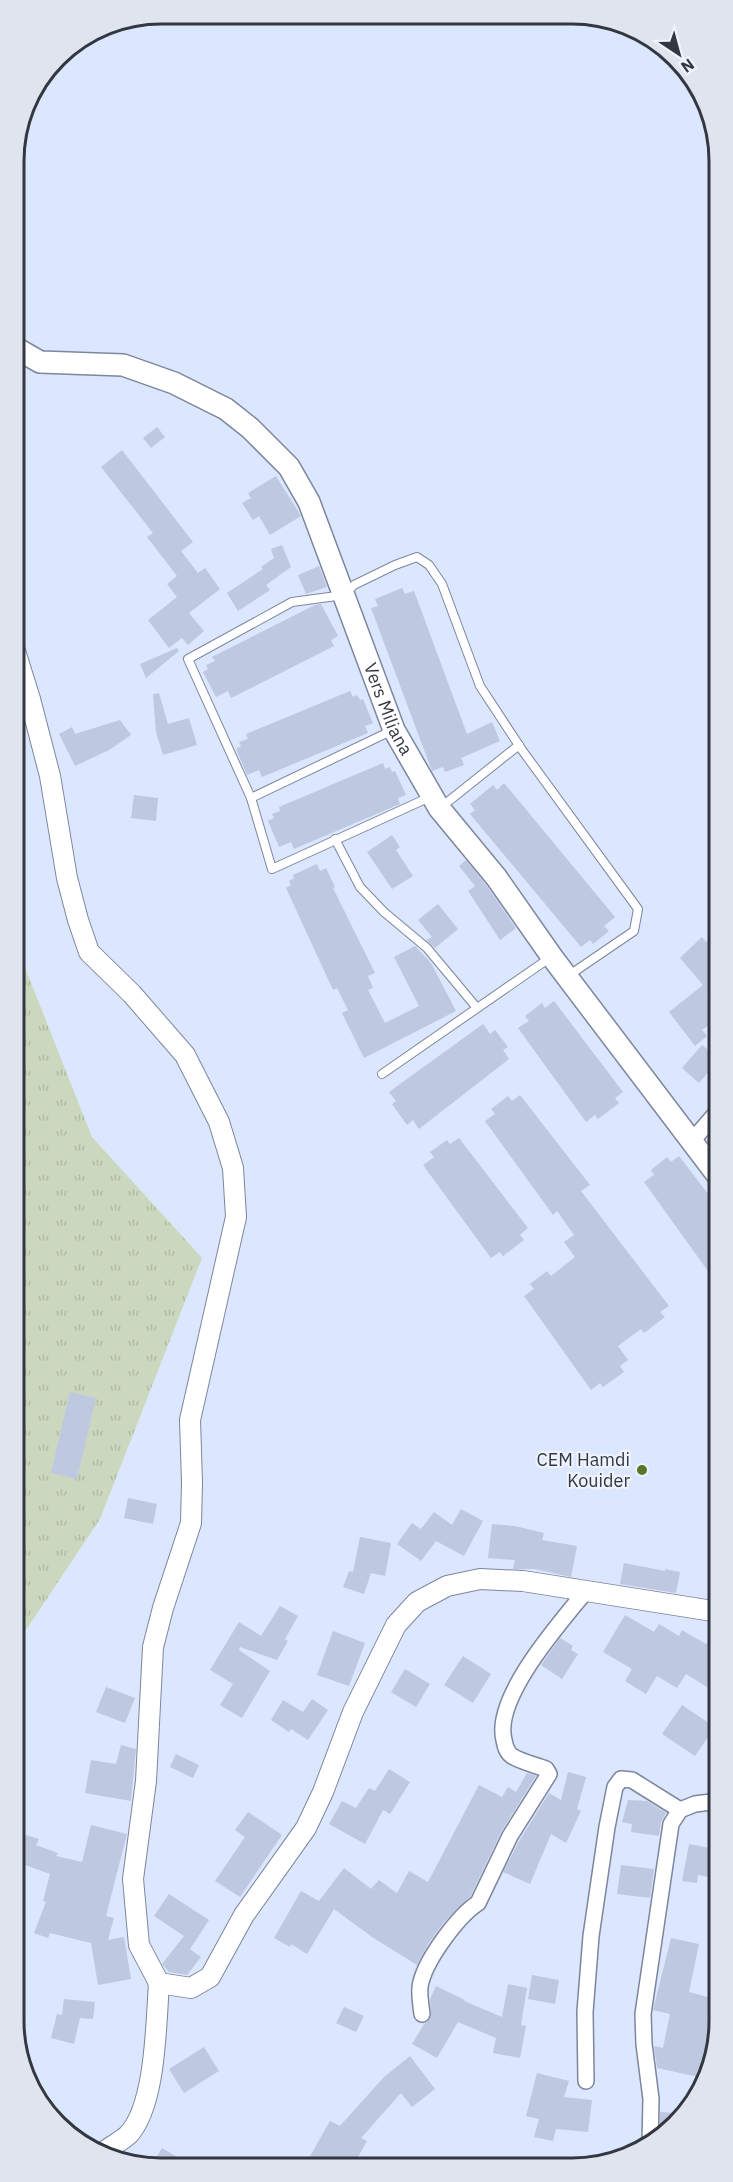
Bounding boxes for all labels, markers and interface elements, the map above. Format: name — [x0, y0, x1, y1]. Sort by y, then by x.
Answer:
north arrow — [649, 24, 709, 84]
text: N — [677, 55, 698, 78]
street label: Vers Miliana — [359, 660, 418, 759]
place label: CEM Hamdi Kouider — [536, 1448, 630, 1492]
marker: CEM Hamdi Kouider — [635, 1463, 649, 1477]

